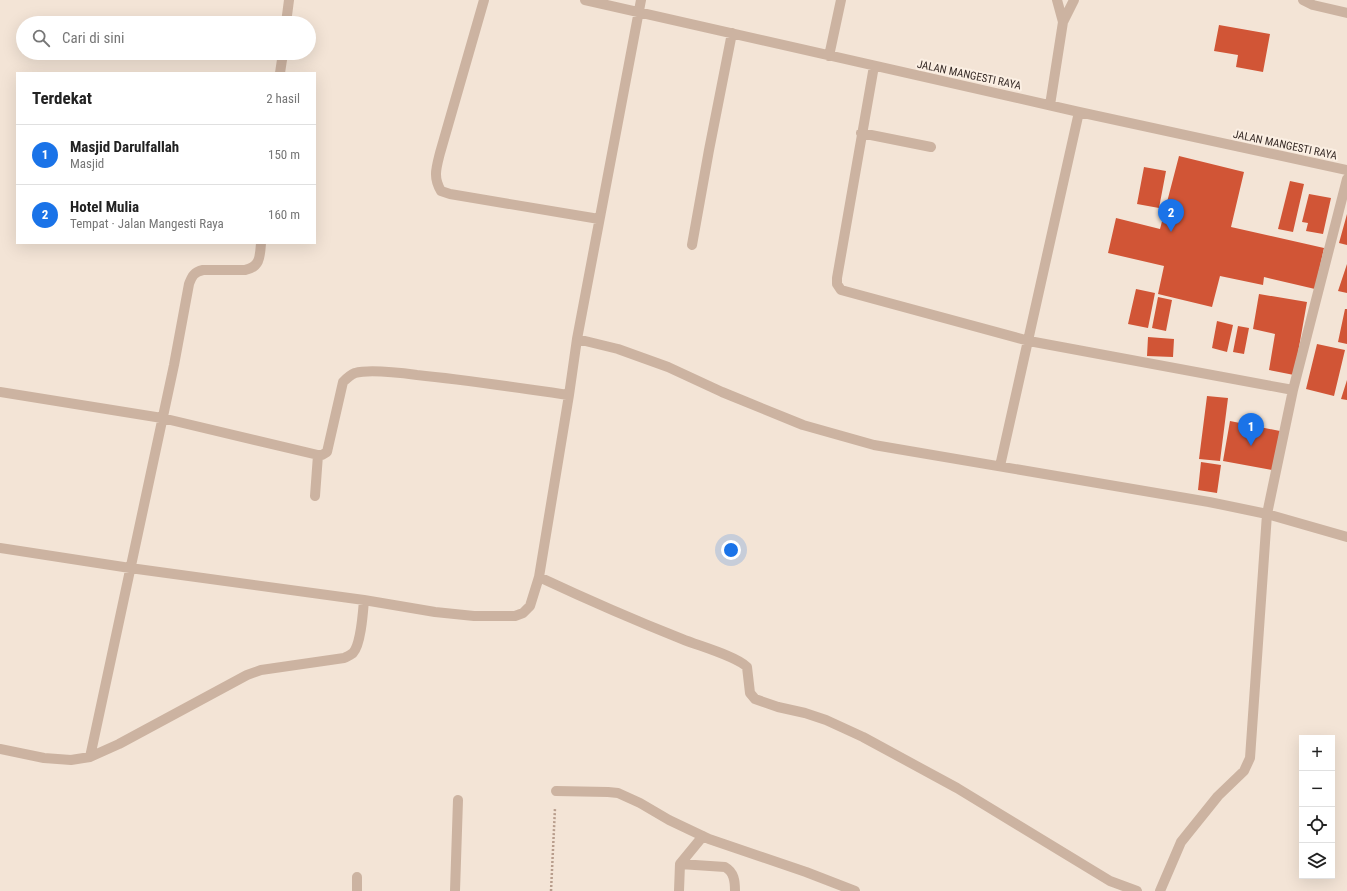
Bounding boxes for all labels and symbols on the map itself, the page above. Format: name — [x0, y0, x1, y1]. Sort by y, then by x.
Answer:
street label: JALAN MANGESTI RAYA — [916, 58, 1023, 93]
street label: JALAN MANGESTI RAYA — [1232, 128, 1339, 163]
pin: 2 — [1158, 199, 1184, 232]
pin: 1 — [1238, 413, 1264, 446]
your location — [721, 540, 741, 560]

